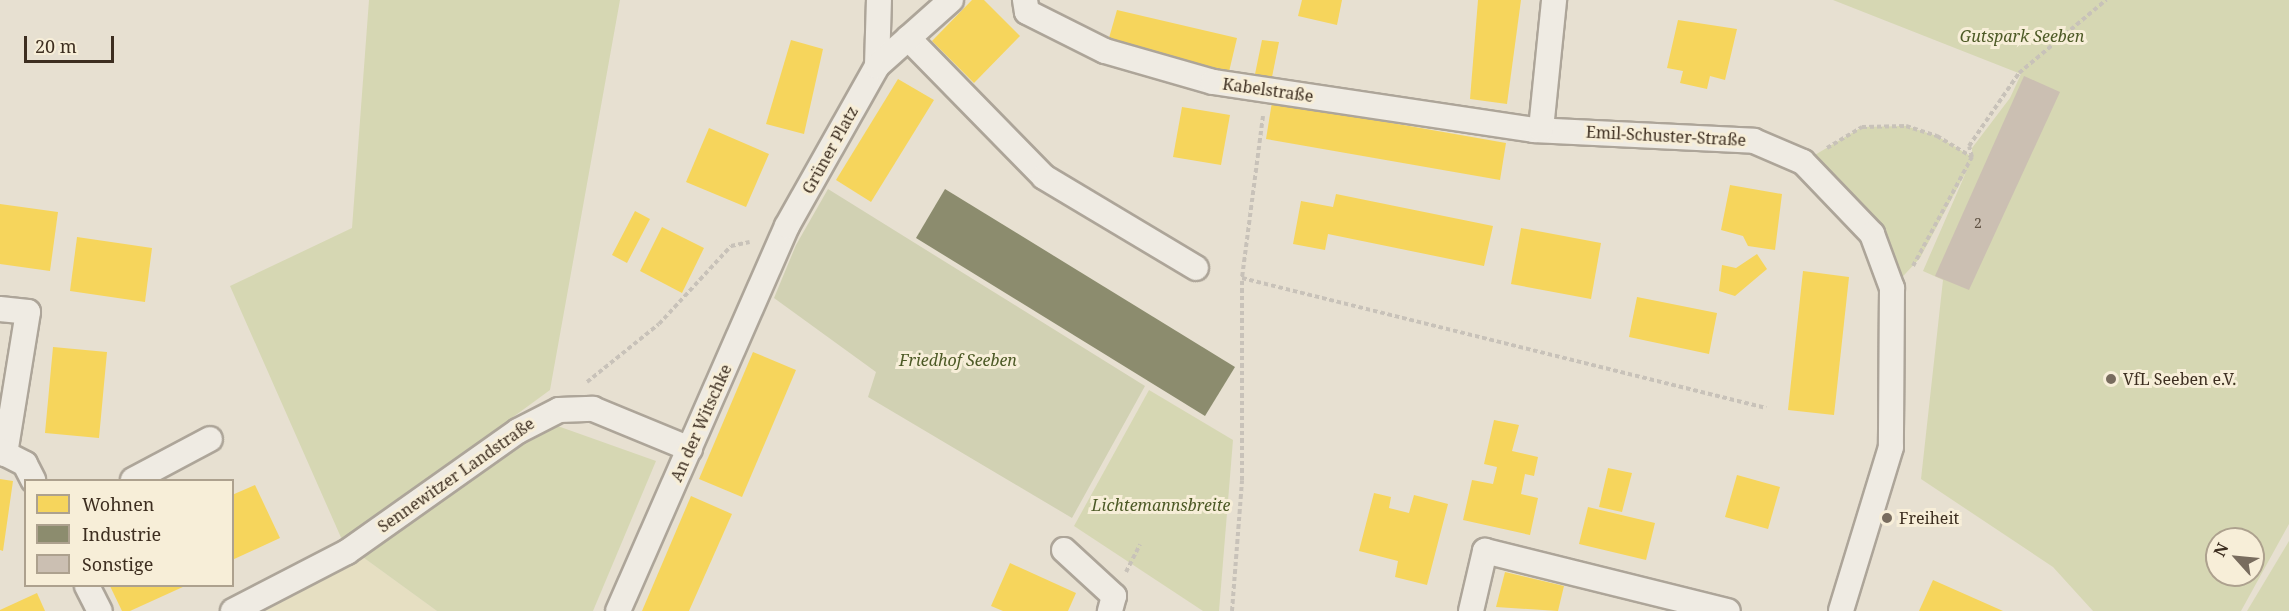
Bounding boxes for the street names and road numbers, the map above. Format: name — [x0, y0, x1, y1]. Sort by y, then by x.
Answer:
street label: Kabelstraße — [1221, 74, 1315, 106]
street label: Grüner Platz — [798, 103, 862, 197]
street label: Emil-Schuster-Straße — [1585, 122, 1747, 150]
street label: An der Witschke — [667, 361, 735, 485]
street label: Sennewitzer Landstraße — [374, 414, 538, 536]

